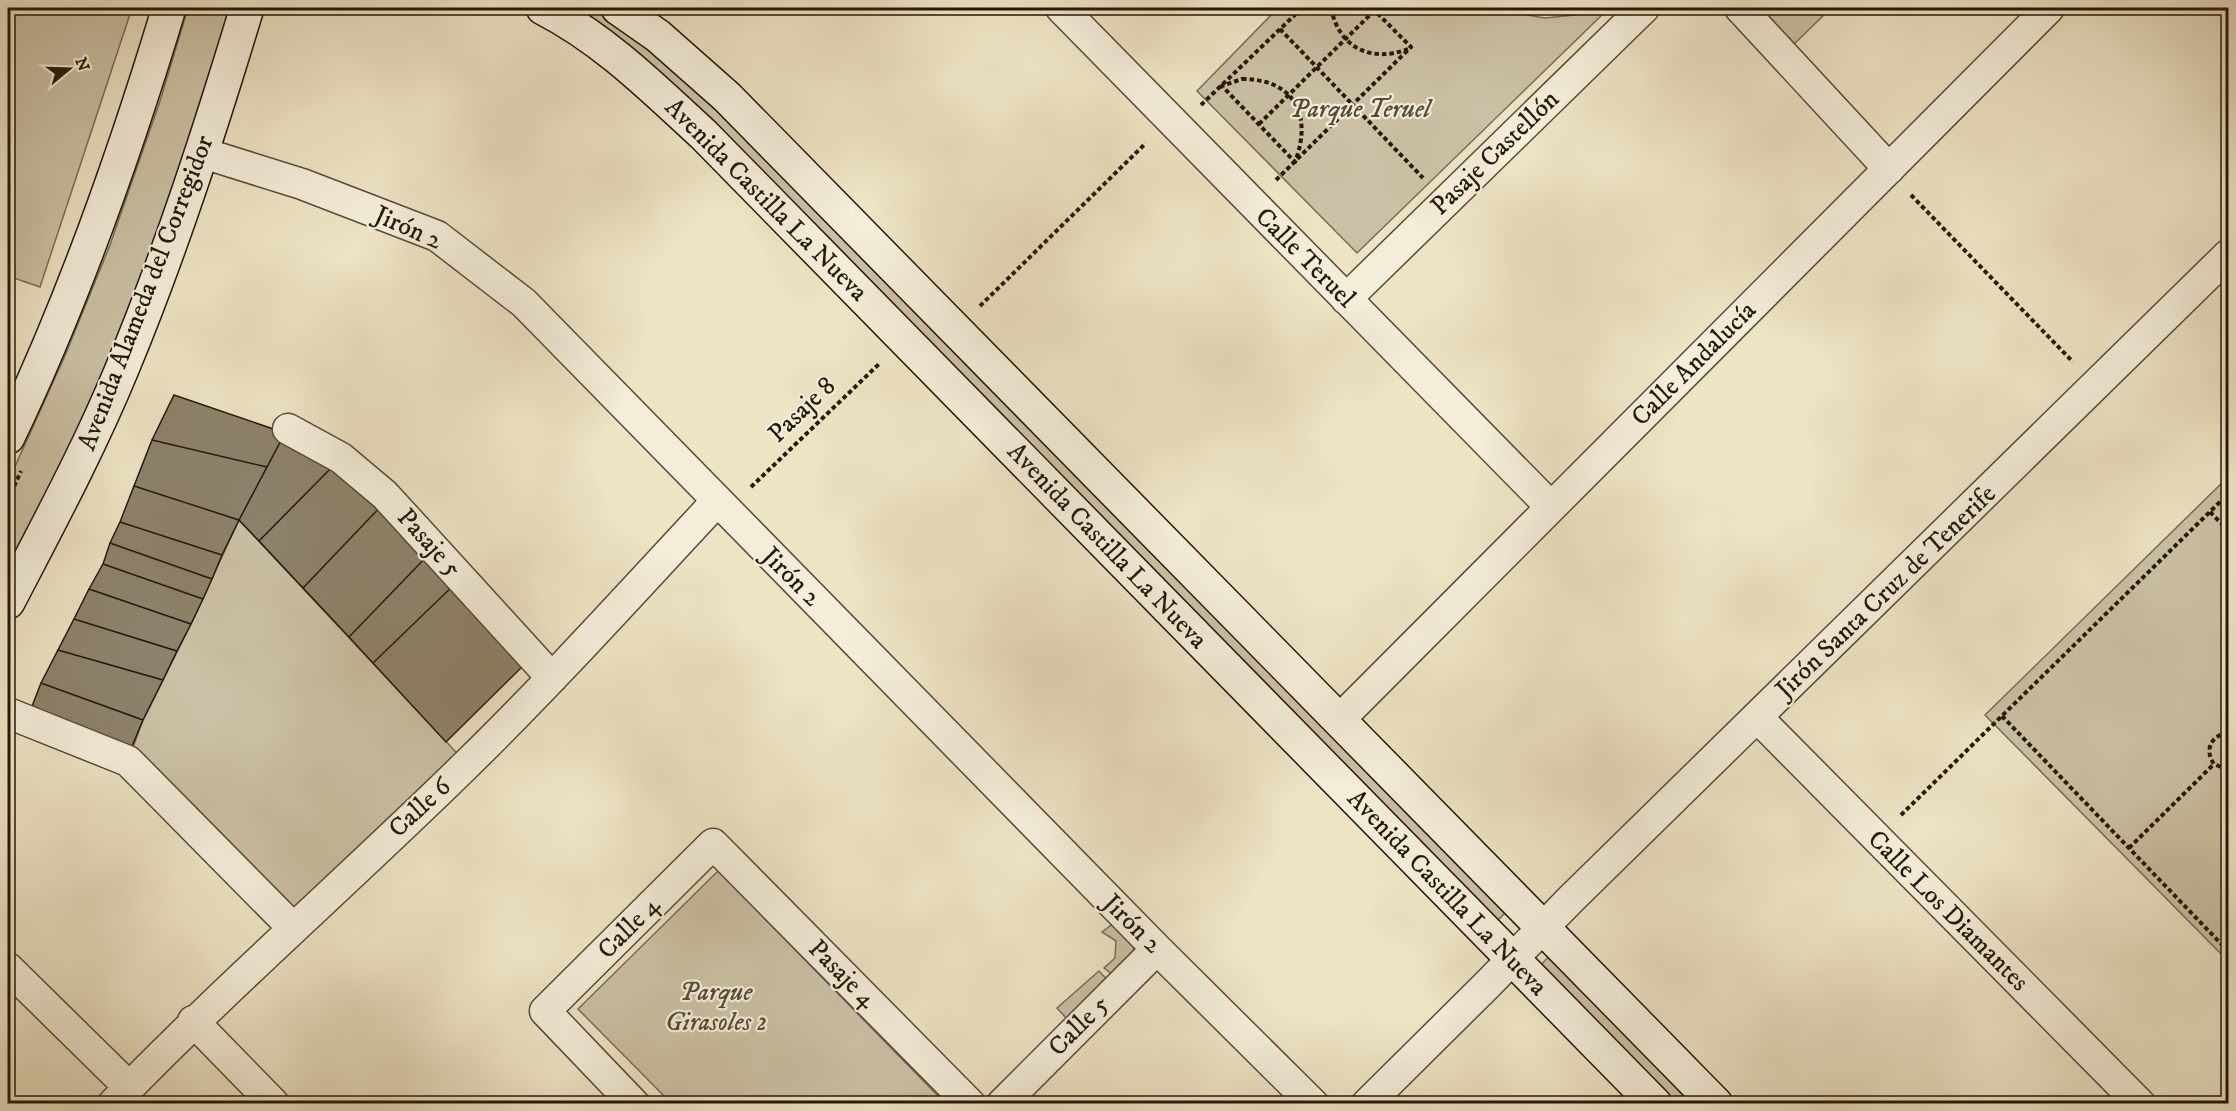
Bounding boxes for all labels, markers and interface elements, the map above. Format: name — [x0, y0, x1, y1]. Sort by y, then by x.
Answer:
north arrow — [39, 39, 99, 99]
text: N — [71, 55, 94, 74]
street label: Pasaje Castellón — [1424, 83, 1567, 223]
street label: Avenida Castilla La Nueva — [657, 91, 875, 309]
park label: Parque Teruel — [1289, 93, 1434, 126]
street label: Avenida Alameda del Corregidor — [71, 130, 222, 455]
street label: Jirón 2 — [367, 198, 447, 258]
street label: Calle Teruel — [1248, 201, 1362, 315]
street label: Calle Andalucía — [1625, 295, 1763, 433]
street label: Pasaje 8 — [761, 370, 843, 450]
street label: Avenida Castilla La Nueva — [1000, 436, 1214, 656]
street label: Jirón Santa Cruz de Tenerife — [1767, 478, 2003, 707]
street label: Pasaje 5 — [390, 502, 469, 584]
street label: Jirón 2 — [753, 539, 828, 614]
street label: Calle 6 — [382, 770, 459, 845]
street label: Avenida Castilla La Nueva — [1340, 783, 1554, 1003]
street label: Calle Los Diamantes — [1860, 823, 2036, 999]
street label: Jirón 2 — [1094, 886, 1169, 961]
street label: Calle 4 — [591, 889, 668, 966]
street label: Pasaje 4 — [801, 933, 884, 1016]
park label: Parque Girasoles 2 — [665, 976, 767, 1039]
street label: Calle 5 — [1041, 988, 1117, 1064]

